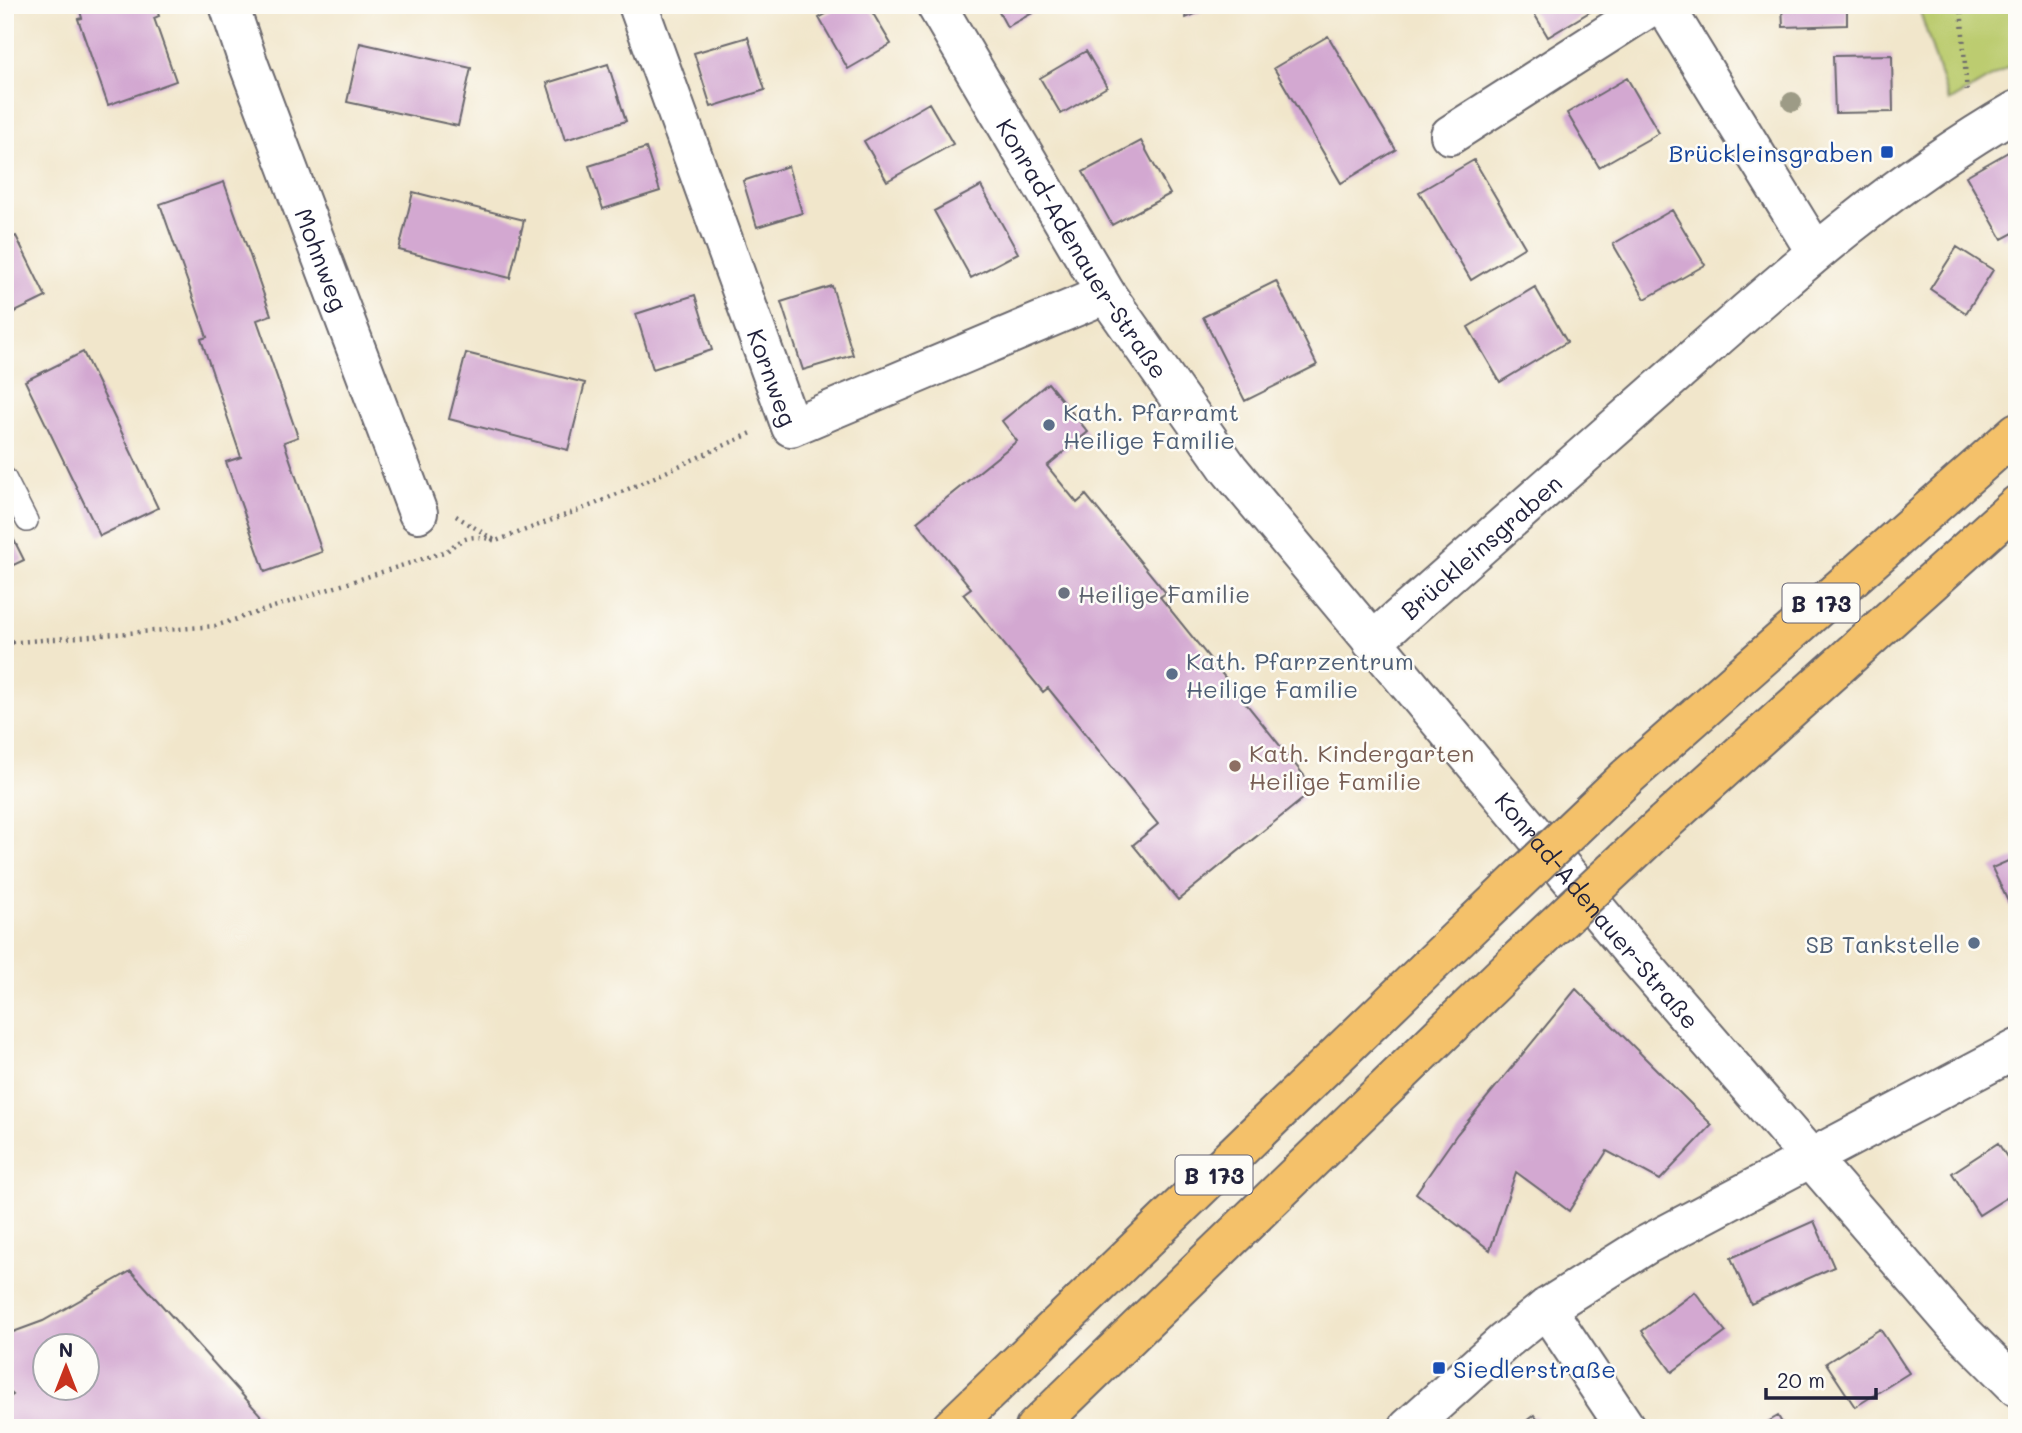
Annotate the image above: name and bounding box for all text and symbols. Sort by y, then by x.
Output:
street label: Konrad-Adenauer-Straße [990,112,1176,384]
place label: Brückleinsgraben [1669,137,1873,168]
marker: Brückleinsgraben [1879,144,1895,160]
street label: Mohnweg [289,204,356,315]
street label: Kornweg [741,324,805,430]
place label: Kath. Pfarramt Heilige Familie [1063,396,1239,455]
marker: Kath. Pfarramt Heilige Familie [1041,417,1057,433]
street label: Brückleinsgraben [1394,467,1568,625]
place label: Heilige Familie [1078,578,1250,609]
road number: B 173 [1783,583,1860,622]
marker: Heilige Familie [1056,585,1072,601]
place label: Kath. Pfarrzentrum Heilige Familie [1186,645,1414,704]
marker: Kath. Pfarrzentrum Heilige Familie [1164,666,1180,682]
place label: Kath. Kindergarten Heilige Familie [1249,737,1474,796]
marker: Kath. Kindergarten Heilige Familie [1227,758,1243,774]
street label: Konrad-Adenauer-Straße [1489,785,1707,1035]
place label: SB Tankstelle [1806,928,1960,959]
marker: SB Tankstelle [1966,935,1982,951]
road number: B 173 [1176,1156,1252,1194]
north arrow [32,1332,102,1402]
text: N [59,1337,73,1362]
place label: Siedlerstraße [1453,1353,1616,1384]
scale bar [1766,1356,1877,1400]
marker: Siedlerstraße [1431,1360,1447,1376]
text: 20 m [1777,1366,1825,1393]

